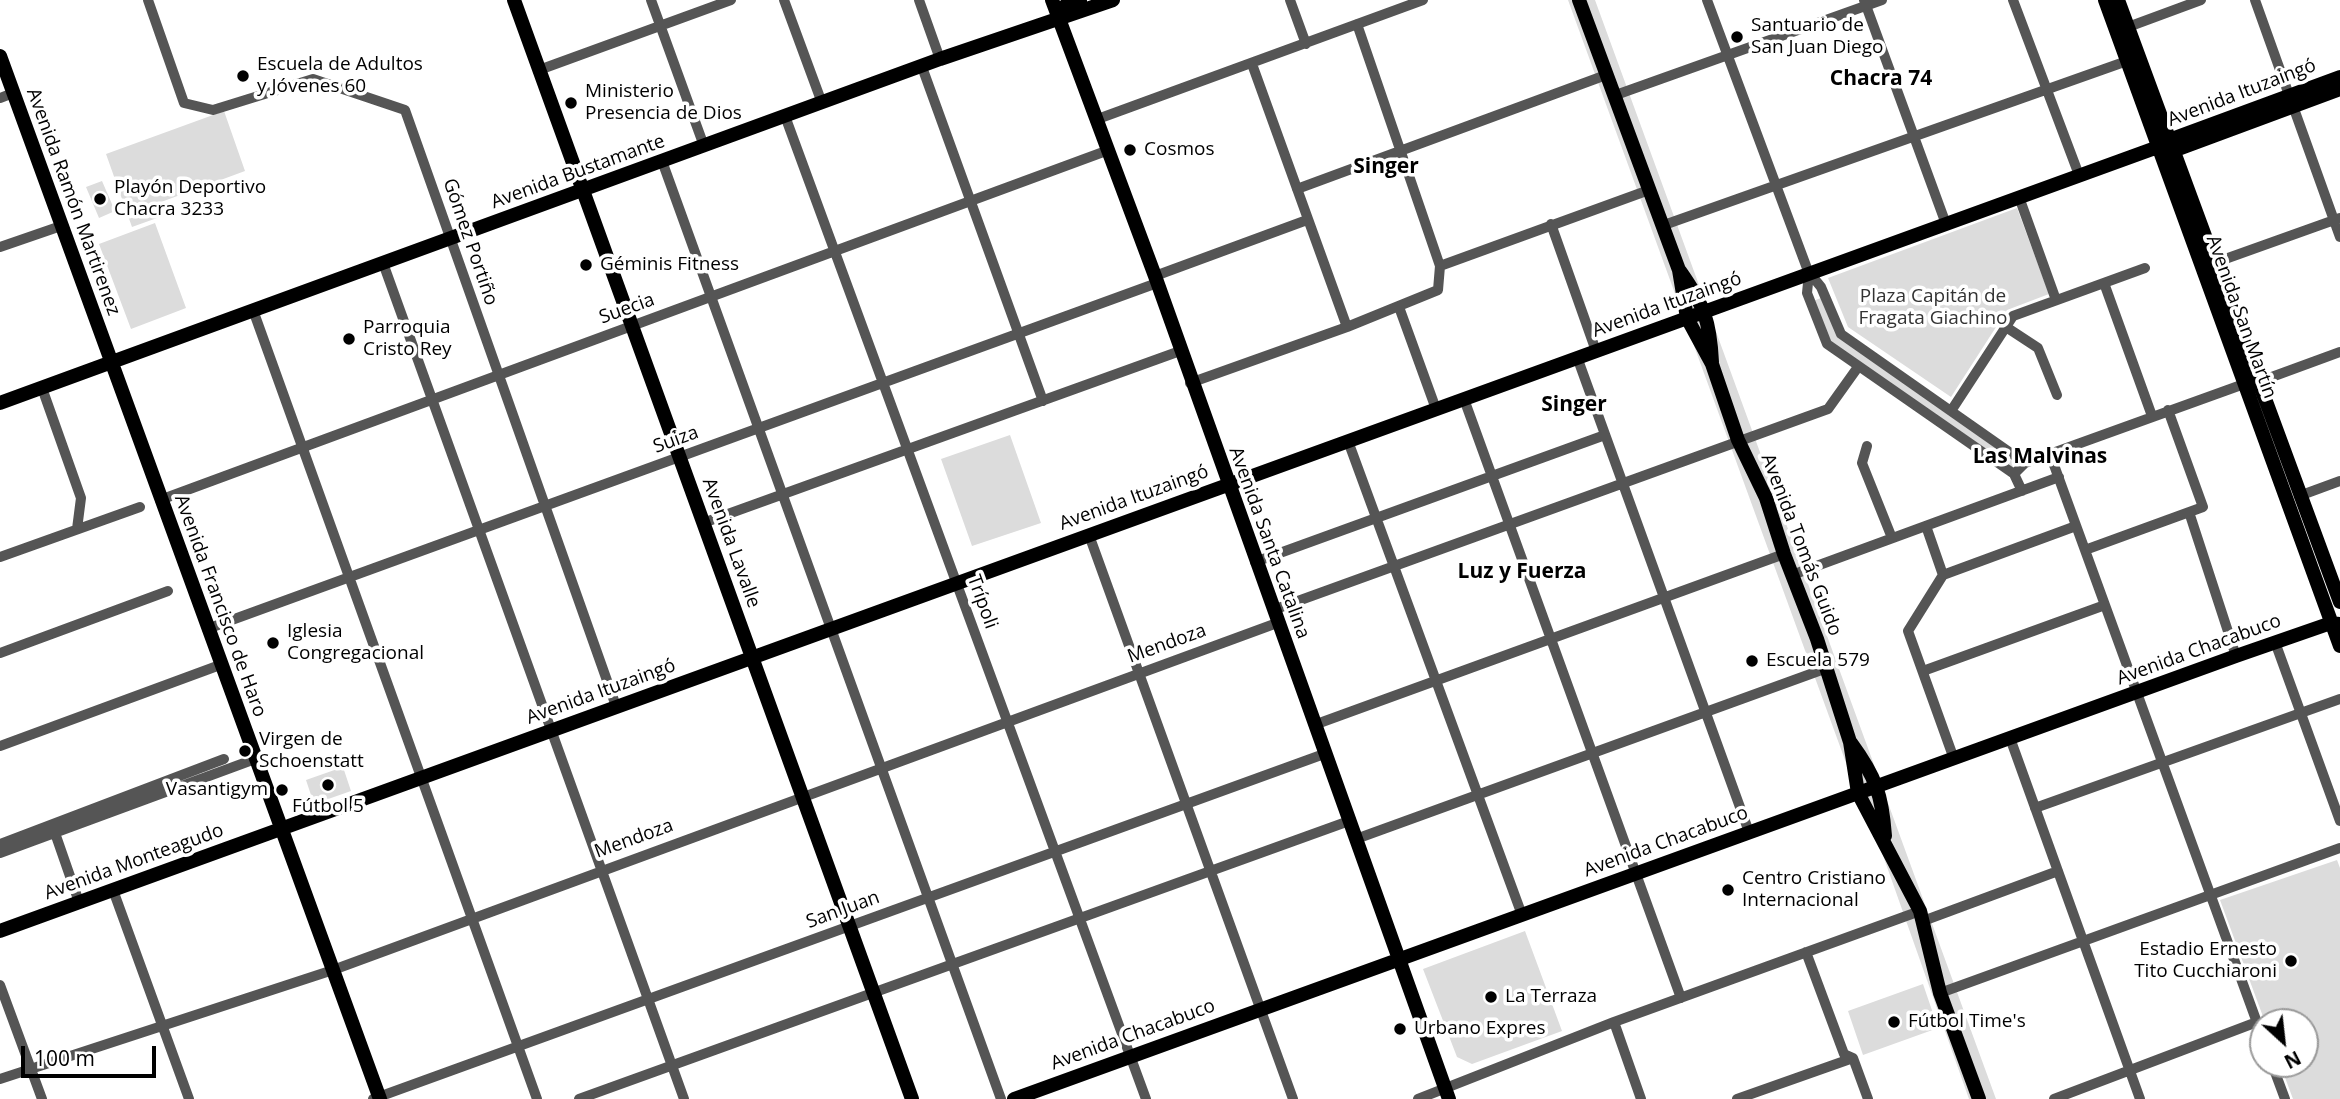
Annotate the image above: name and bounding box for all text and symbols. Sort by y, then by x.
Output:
place label: Santuario de San Juan Diego [1751,15,1883,59]
marker: Santuario de San Juan Diego [1729,29,1745,45]
place label: Escuela de Adultos y Jóvenes 60 [257,54,423,98]
street label: Avenida Ituzaingó [2165,54,2319,132]
district label: Chacra 74 [1830,66,1932,92]
marker: Escuela de Adultos y Jóvenes 60 [235,68,251,84]
place label: Ministerio Presencia de Dios [585,81,742,125]
street label: Avenida Ramón Martirenez [21,85,125,319]
marker: Ministerio Presencia de Dios [563,95,579,111]
street label: Avenida Bustamante [488,130,668,214]
place label: Cosmos [1144,139,1215,161]
marker: Cosmos [1122,142,1138,158]
district label: Singer [1353,154,1419,180]
street label: Gómez Portiño [438,176,502,308]
place label: Playón Deportivo Chacra 3233 [114,177,266,221]
marker: Playón Deportivo Chacra 3233 [92,191,108,207]
street label: Avenida San Martín [2201,232,2281,402]
place label: Géminis Fitness [600,254,739,276]
marker: Géminis Fitness [578,257,594,273]
street label: Avenida Ituzaingó [1589,267,1745,343]
park label: Plaza Capitán de Fragata Giachino [1858,286,2008,330]
street label: Suecia [596,289,658,329]
place label: Parroquia Cristo Rey [363,317,452,361]
marker: Parroquia Cristo Rey [341,331,357,347]
district label: Singer [1541,392,1607,418]
street label: Suiza [650,421,702,459]
street label: Avenida Santa Catalina [1224,444,1314,642]
district label: Las Malvinas [1973,444,2107,470]
street label: Avenida Tomás Guido [1756,451,1846,639]
street label: Avenida Ituzaingó [1056,460,1212,536]
street label: Avenida Lavalle [697,475,765,611]
street label: Avenida Francisco de Haro [169,492,271,720]
district label: Luz y Fuerza [1458,559,1586,585]
street label: Trípoli [962,572,1002,632]
street label: Avenida Chacabuco [2114,610,2284,690]
street label: Mendoza [1125,619,1209,669]
place label: Iglesia Congregacional [287,621,424,665]
marker: Iglesia Congregacional [265,635,281,651]
place label: Escuela 579 [1766,650,1870,672]
marker: Escuela 579 [1744,653,1760,669]
street label: Avenida Ituzaingó [523,654,679,730]
place label: Virgen de Schoenstatt [259,729,364,773]
marker: Virgen de Schoenstatt [237,743,253,759]
marker: Fútbol 5 [320,777,336,793]
place label: Vasantigym [166,779,268,801]
marker: Vasantigym [274,782,290,798]
place label: Fútbol 5 [292,796,364,818]
street label: Avenida Chacabuco [1581,802,1751,882]
street label: Mendoza [592,814,676,864]
street label: Avenida Monteagudo [41,819,227,905]
place label: Centro Cristiano Internacional [1742,868,1886,912]
marker: Centro Cristiano Internacional [1720,882,1736,898]
street label: San Juan [803,886,883,934]
place label: Estadio Ernesto Tito Cucchiaroni [2134,939,2277,983]
marker: Estadio Ernesto Tito Cucchiaroni [2283,953,2299,969]
place label: La Terraza [1505,986,1597,1008]
marker: La Terraza [1483,989,1499,1005]
street label: Avenida Chacabuco [1048,995,1218,1075]
north arrow [2249,1008,2319,1078]
place label: Fútbol Time's [1908,1011,2026,1033]
marker: Fútbol Time's [1886,1014,1902,1030]
place label: Urbano Expres [1414,1018,1545,1040]
marker: Urbano Expres [1392,1021,1408,1037]
scale bar [24,1032,159,1076]
text: 100 m [34,1044,95,1072]
text: N [2280,1045,2305,1075]

